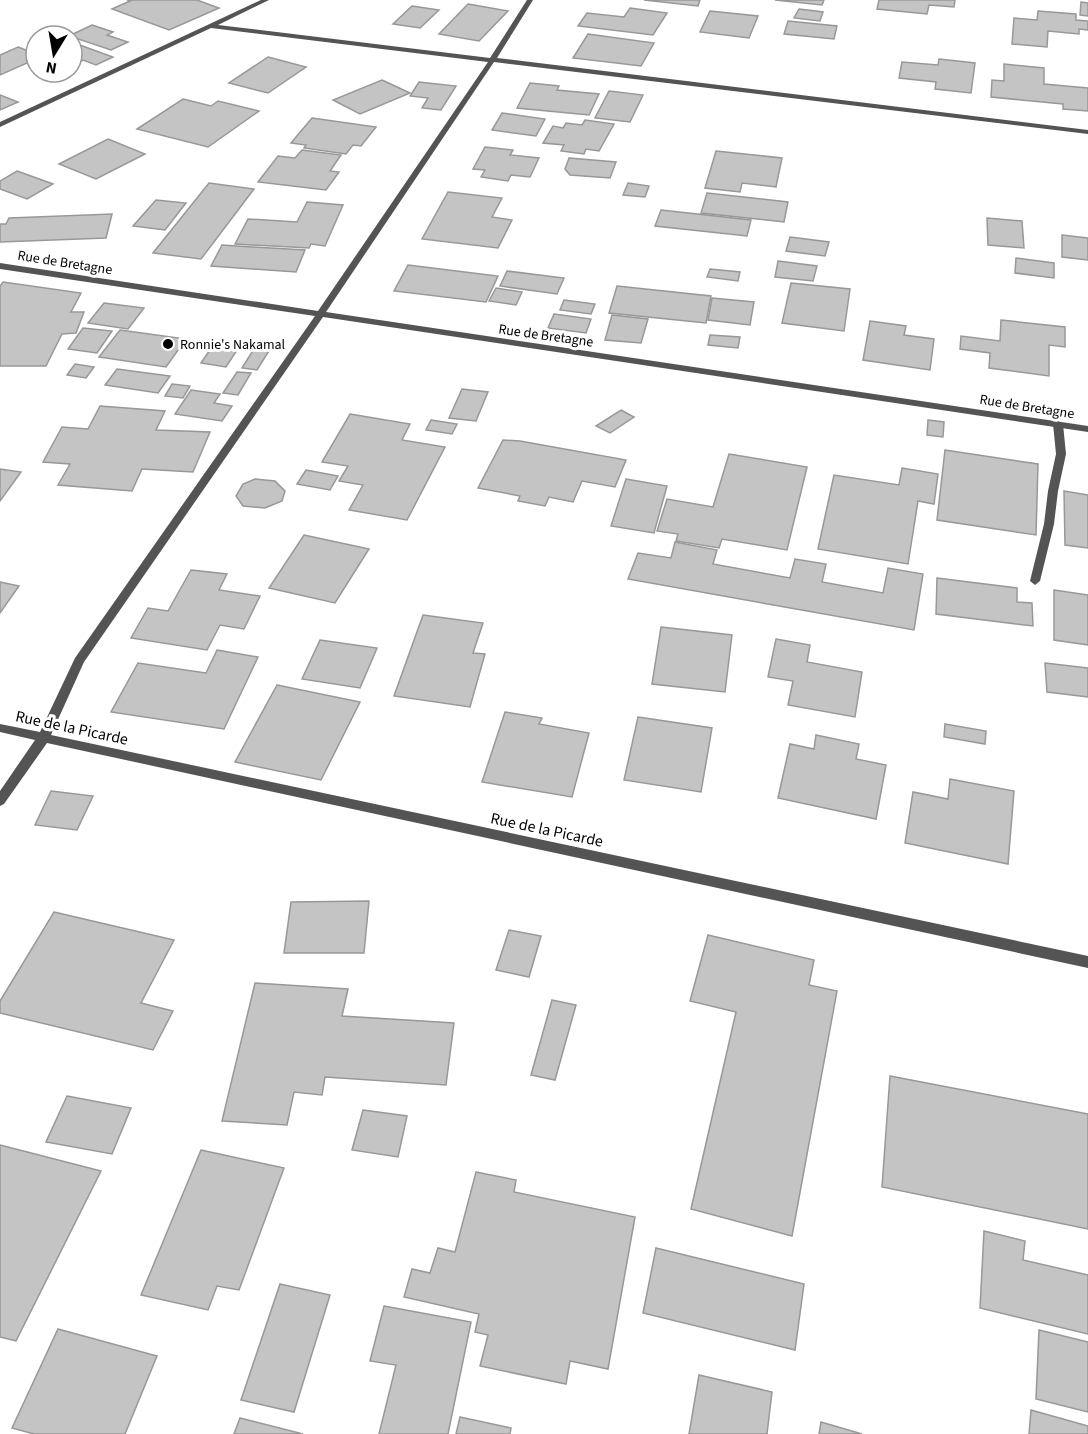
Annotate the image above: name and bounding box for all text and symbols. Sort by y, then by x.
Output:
north arrow [24,24,84,84]
text: N [44,56,59,80]
street label: Rue de Bretagne [16,246,114,280]
street label: Rue de Bretagne [497,319,595,353]
place label: Ronnie's Nakamal [180,335,286,355]
marker: Ronnie's Nakamal [161,337,175,351]
street label: Rue de Bretagne [978,390,1076,424]
street label: Rue de la Picarde [13,705,130,751]
street label: Rue de la Picarde [488,807,605,853]

